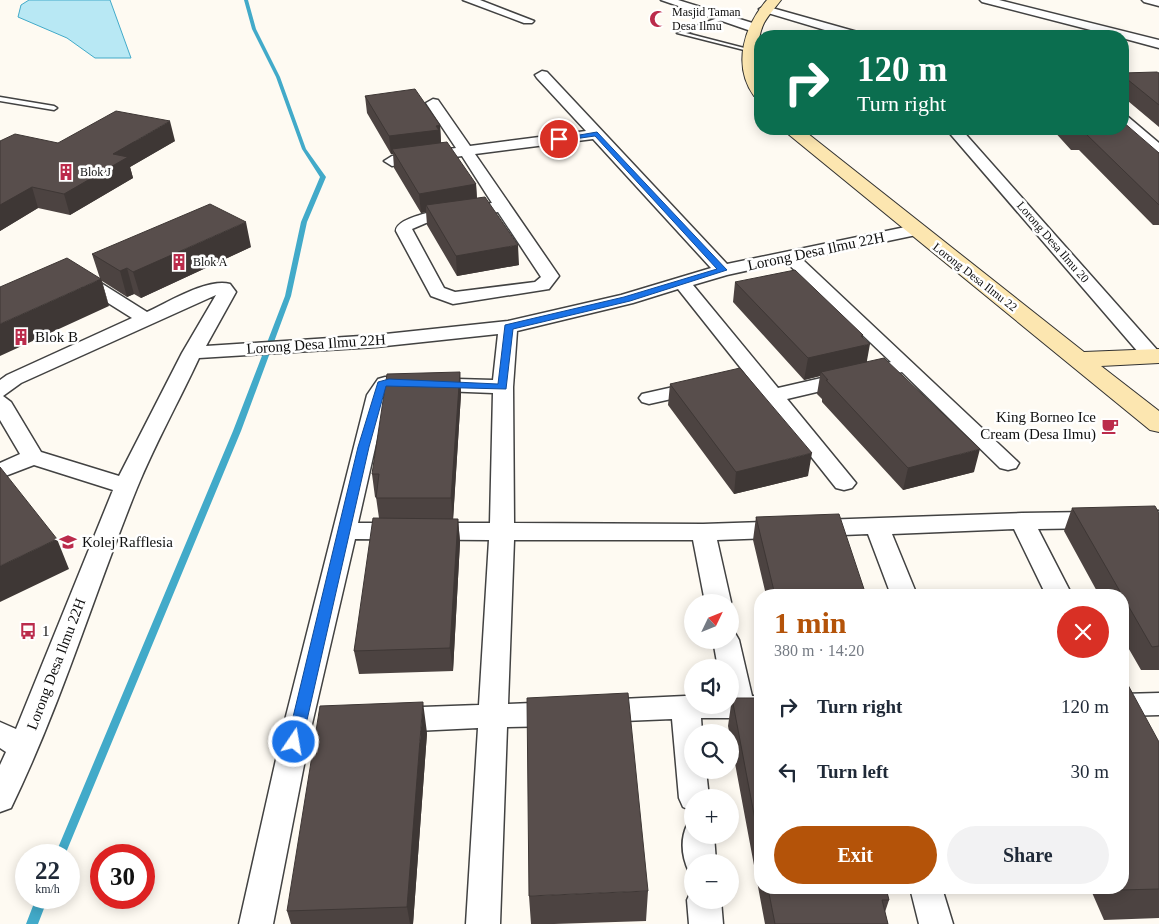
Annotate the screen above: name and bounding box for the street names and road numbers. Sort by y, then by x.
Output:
street label: Lorong Desa Ilmu 20 [1014,199,1092,285]
street label: Lorong Desa Ilmu 22H [746,229,886,273]
street label: Lorong Desa Ilmu 22 [930,240,1020,314]
street label: Lorong Desa Ilmu 22H [246,331,386,357]
street label: Lorong Desa Ilmu 22H [24,596,89,732]

